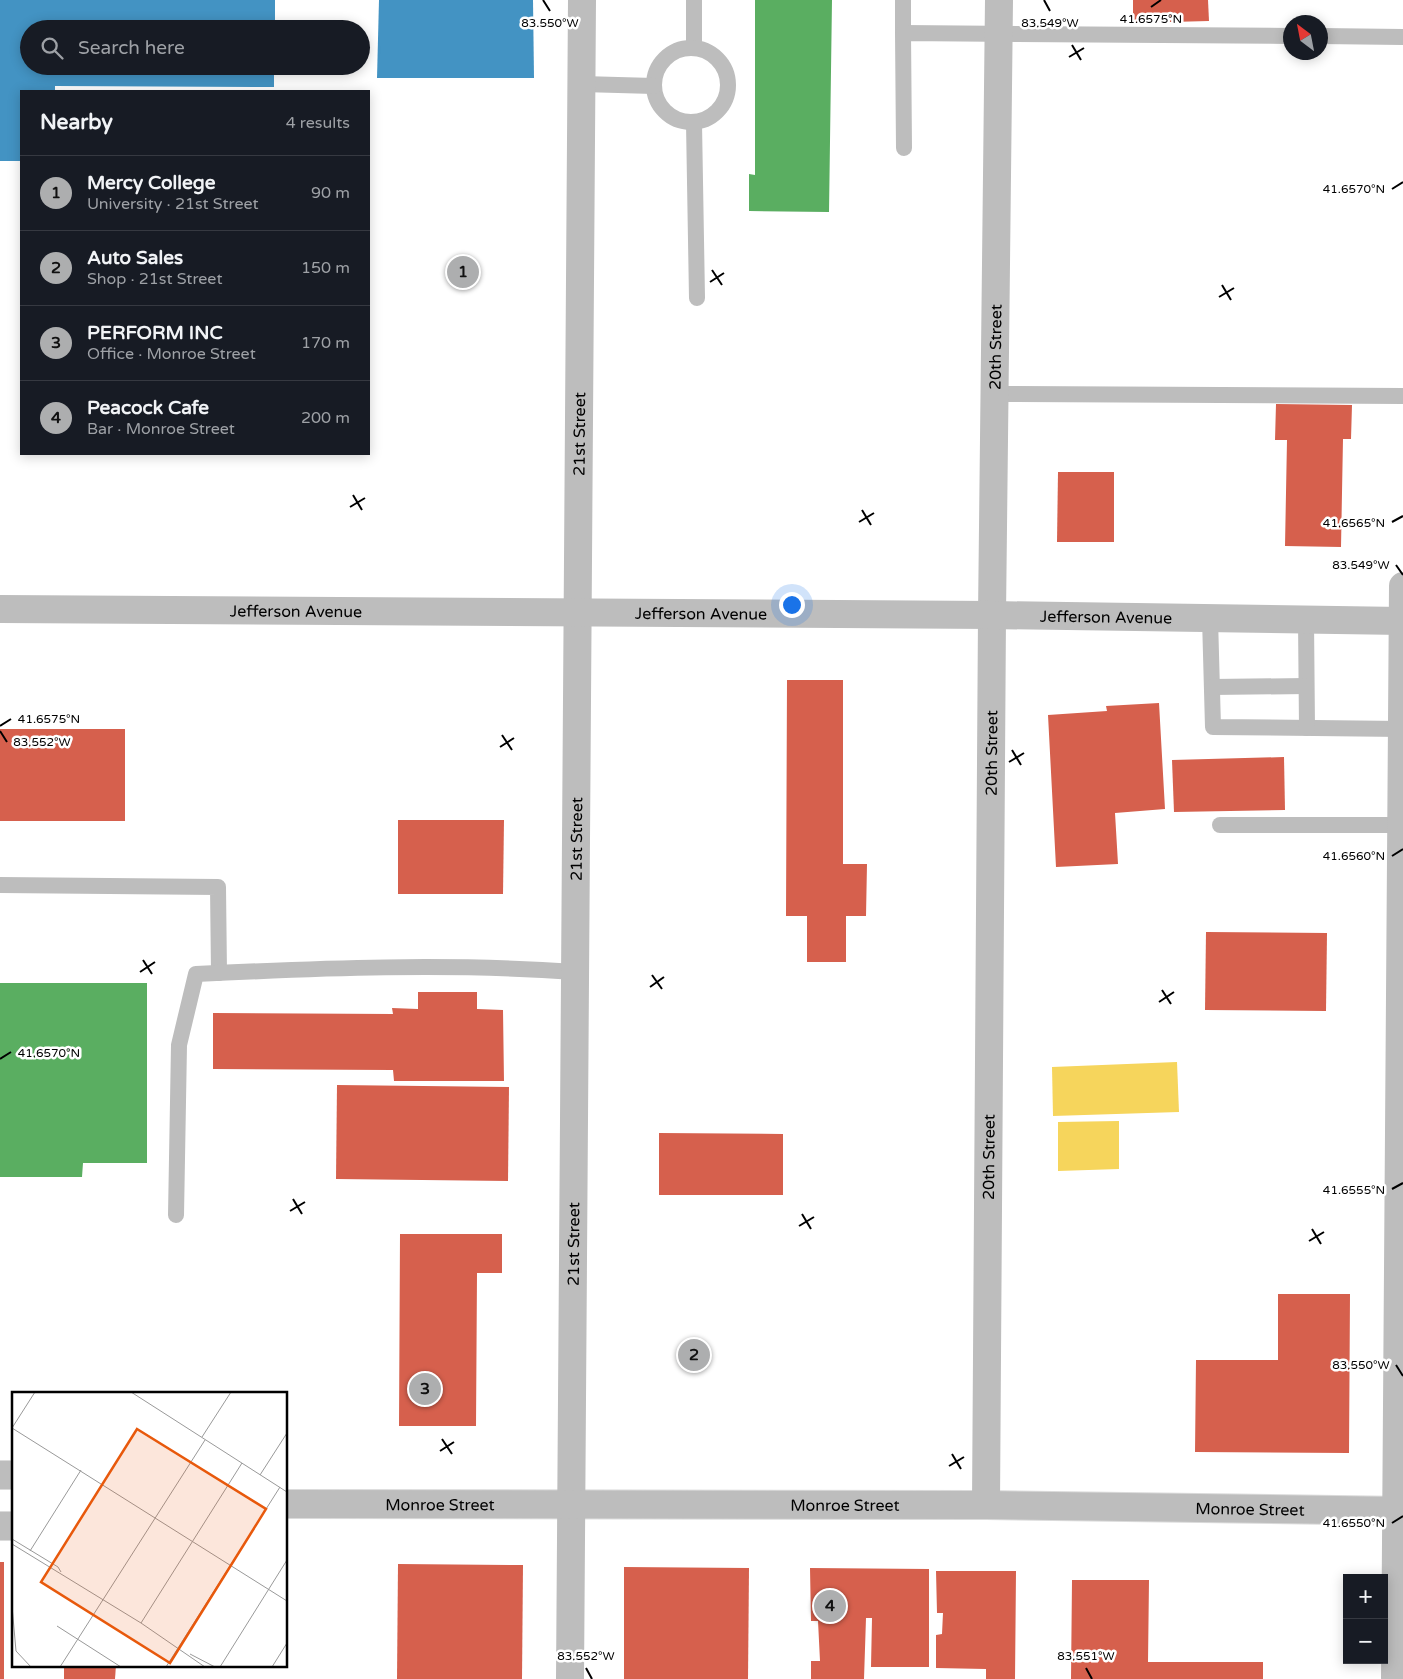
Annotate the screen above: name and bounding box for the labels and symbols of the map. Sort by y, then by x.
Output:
text: 41.6575°N [1120,12,1182,26]
north arrow [1283,15,1328,60]
text: 83.550°W [521,16,579,30]
text: 83.549°W [1021,16,1079,30]
text: 41.6570°N [1323,182,1385,196]
pin: 1 [447,253,479,291]
street label: 20th Street [986,304,1007,390]
street label: 21st Street [570,392,590,476]
text: 41.6565°N [1323,516,1385,530]
text: 83.549°W [1332,558,1390,572]
your location [779,592,805,618]
street label: Jefferson Avenue [230,601,362,622]
street label: Jefferson Avenue [635,604,767,625]
street label: Jefferson Avenue [1040,607,1172,629]
street label: 20th Street [982,710,1002,796]
text: 41.6575°N [18,712,80,726]
text: 83.552°W [13,735,71,749]
street label: 21st Street [567,797,587,881]
text: 41.6560°N [1323,849,1385,863]
text: 41.6570°N [18,1046,80,1060]
street label: 20th Street [979,1114,1000,1200]
text: 41.6555°N [1323,1183,1385,1197]
street label: 21st Street [564,1202,584,1286]
pin: 2 [678,1336,710,1374]
text: 83.550°W [1332,1358,1390,1372]
pin: 3 [409,1370,441,1408]
inset map [12,1392,288,1666]
street label: Monroe Street [385,1495,495,1515]
street label: Monroe Street [790,1496,900,1516]
street label: Monroe Street [1195,1499,1305,1521]
text: 41.6550°N [1323,1516,1385,1530]
pin: 4 [814,1587,846,1625]
text: 83.552°W [557,1649,615,1663]
text: 83.551°W [1057,1649,1115,1663]

